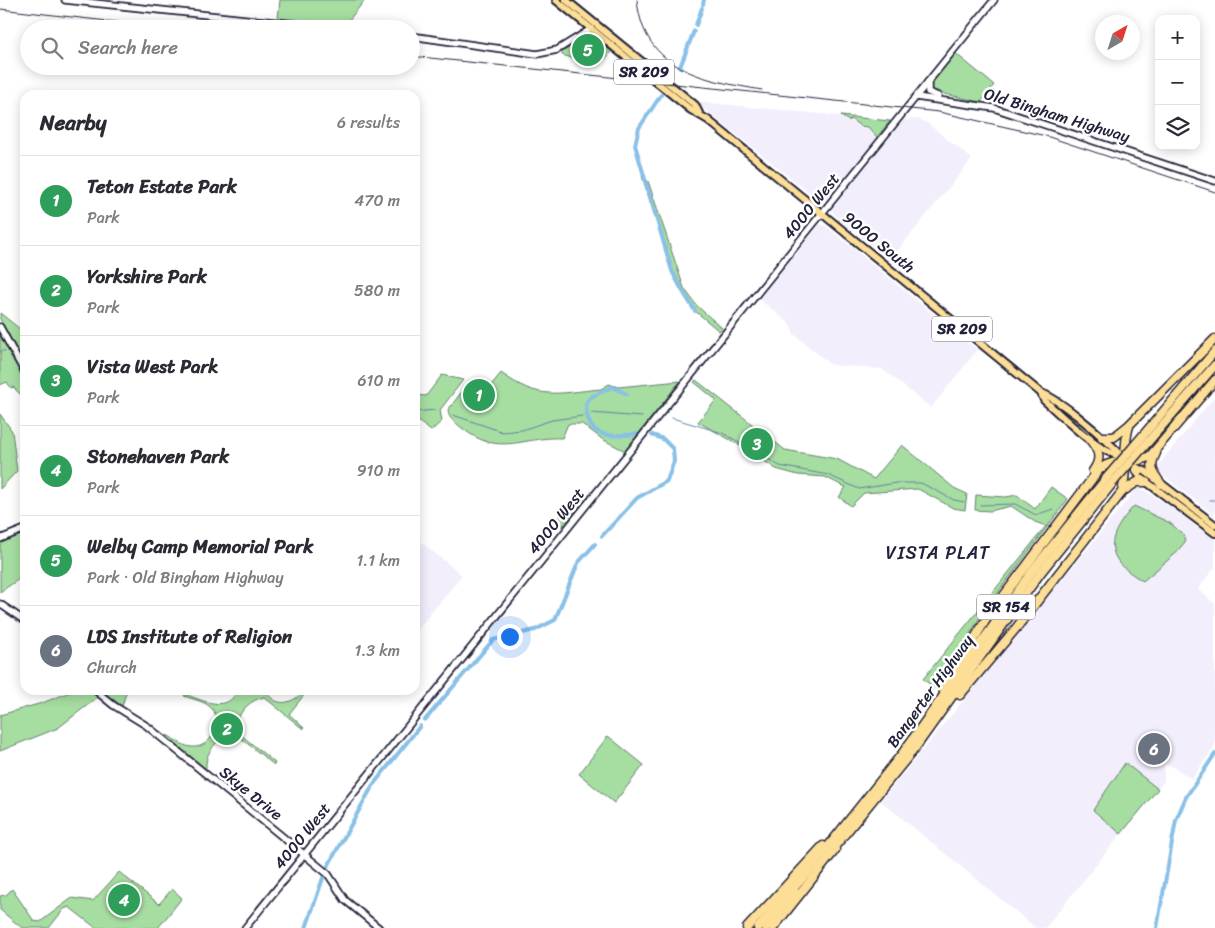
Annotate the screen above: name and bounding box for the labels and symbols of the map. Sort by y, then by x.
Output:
north arrow [1095,15,1140,60]
pin: 5 [572,31,604,69]
road number: SR 209 [614,60,674,84]
street label: Old Bingham Highway [980,79,1134,151]
street label: 4000 West [775,166,847,246]
street label: 9000 South [836,204,922,280]
road number: SR 209 [932,316,992,342]
pin: 1 [463,376,495,414]
pin: 3 [741,425,773,463]
street label: 4000 West [520,481,592,561]
district label: VISTA PLAT [886,537,990,569]
road number: SR 154 [977,594,1035,620]
your location [497,624,523,650]
street label: Bangerter Highway [879,627,982,754]
pin: 2 [211,710,243,748]
pin: 6 [1138,730,1170,768]
street label: Skye Drive [213,758,289,828]
street label: 4000 West [266,796,338,876]
pin: 4 [108,881,140,919]

